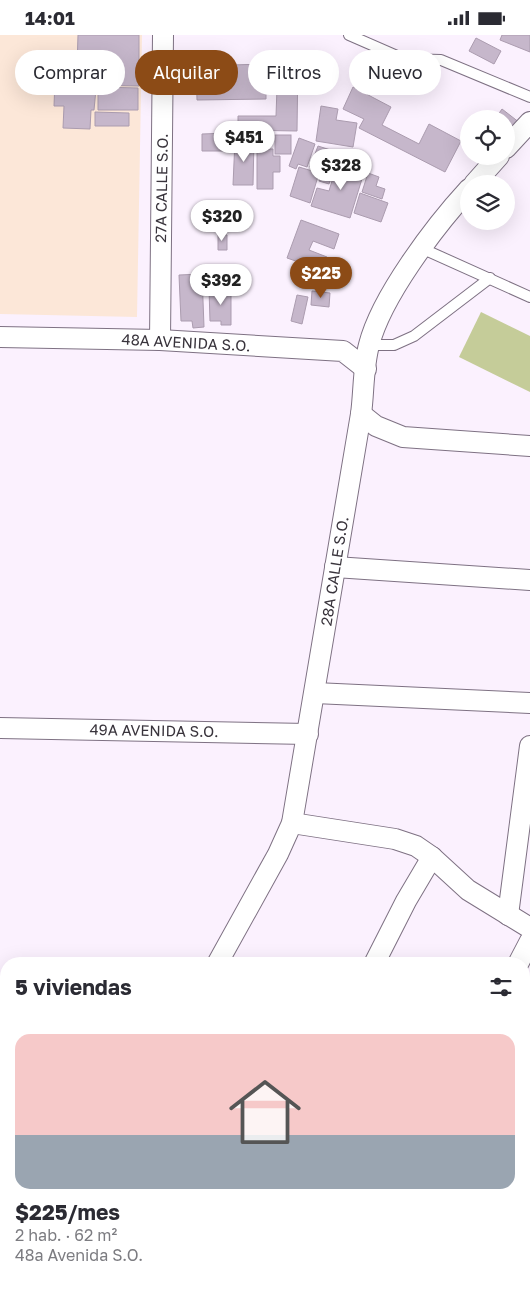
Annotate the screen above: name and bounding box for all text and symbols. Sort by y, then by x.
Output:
text: 14:01 [25,6,75,29]
chip: Comprar [15,50,125,95]
chip: Alquilar [135,50,238,95]
chip: Filtros [248,50,339,95]
chip: Nuevo [349,50,441,95]
map controls [460,110,515,230]
button: locate [460,110,515,165]
pin: $451 [214,121,274,163]
text: $451 [225,127,263,147]
street label: 27A CALLE S.O. [151,133,171,243]
pin: $328 [311,149,371,191]
text: $328 [321,155,361,175]
button: layers [460,175,515,230]
pin: $320 [192,199,252,242]
text: $320 [202,206,242,226]
pin: $225 [291,257,351,299]
pin: $392 [191,263,251,306]
text: $225 [301,263,341,283]
text: $392 [201,270,241,290]
street label: 48A AVENIDA S.O. [121,330,251,354]
street label: 28A CALLE S.O. [316,515,352,627]
street label: 49A AVENIDA S.O. [89,720,219,740]
icon: filters [487,973,515,1001]
text: 5 viviendas [15,974,132,1000]
icon: home [220,1067,310,1157]
text: $225/mes [15,1199,120,1225]
text: 2 hab. · 62 m² [15,1225,117,1245]
text: 48a Avenida S.O. [15,1245,143,1265]

